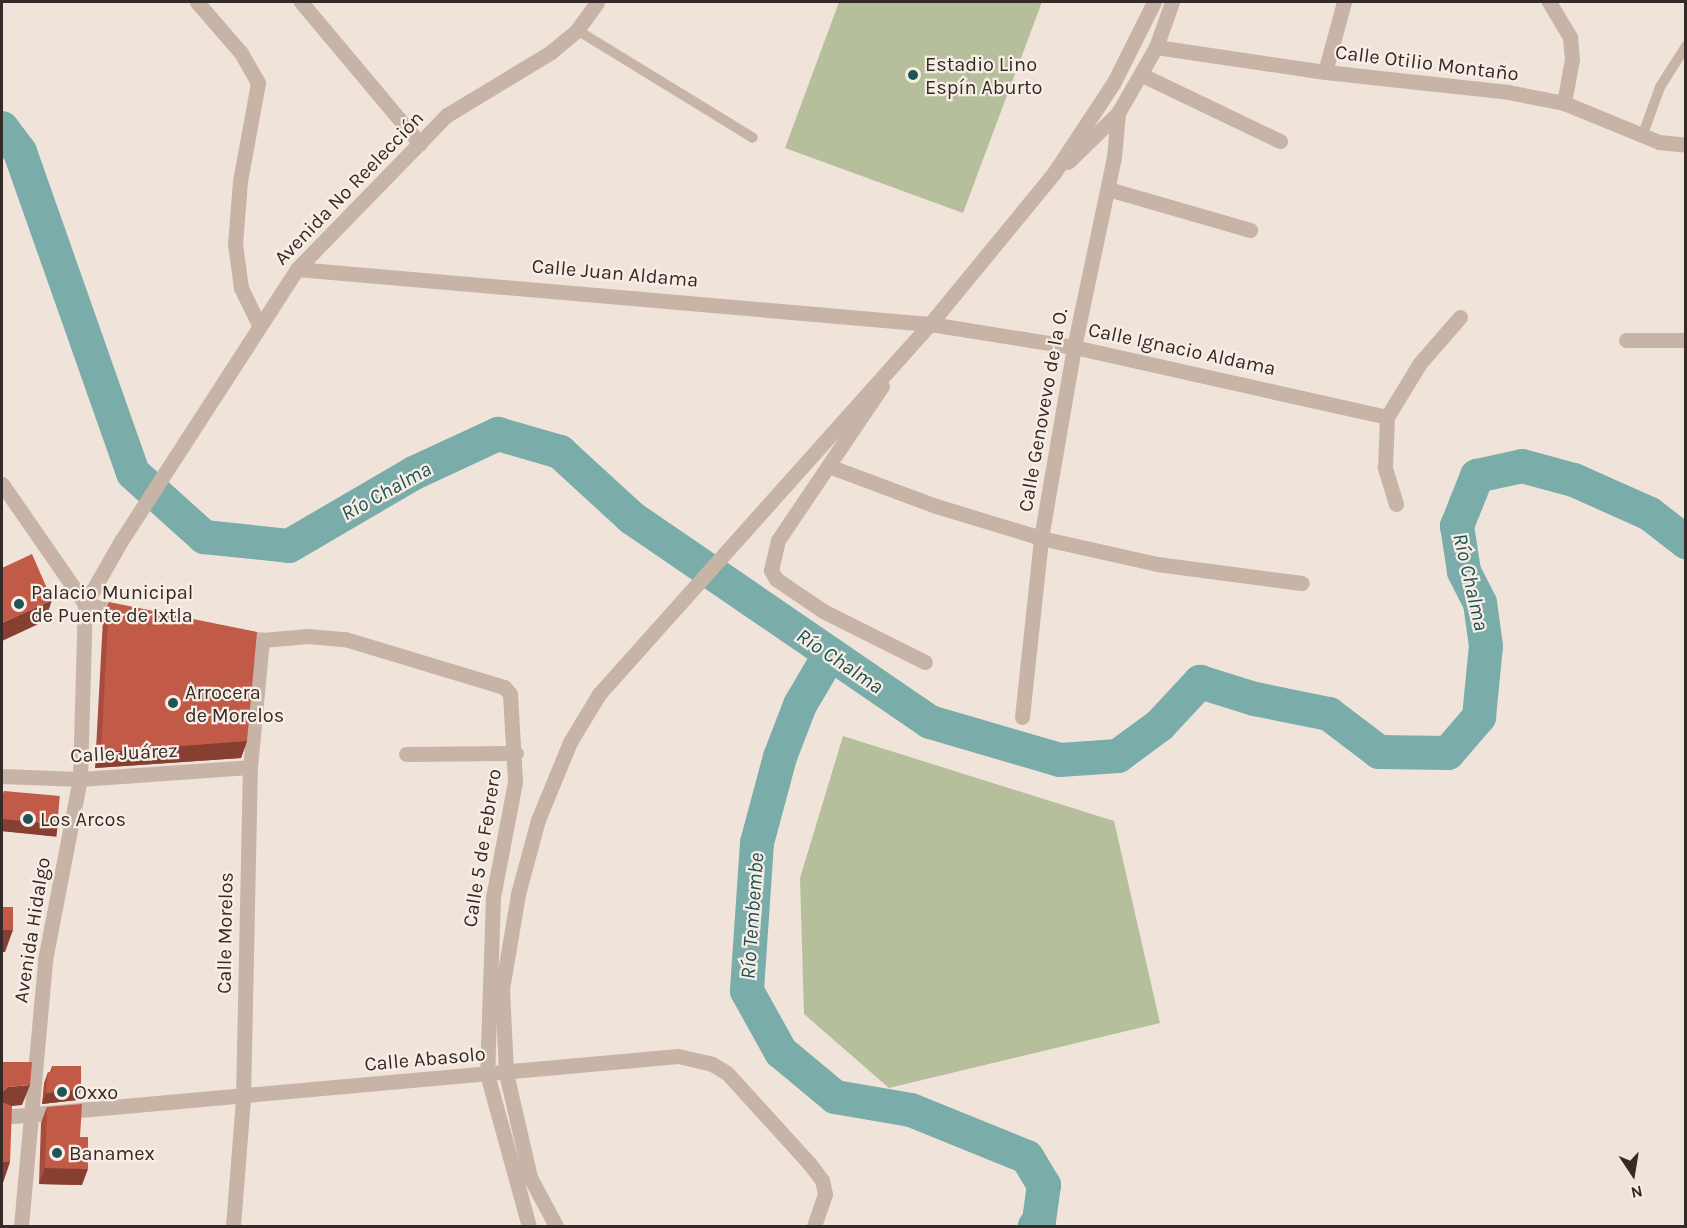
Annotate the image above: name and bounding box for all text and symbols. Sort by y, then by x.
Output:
street label: Calle Otilio Montaño [1334,40,1520,86]
place label: Estadio Lino Espín Aburto [925,52,1042,99]
marker: Estadio Lino Espín Aburto [906,68,920,82]
street label: Avenida No Reelección [269,106,429,270]
street label: Calle Juan Aldama [531,254,699,292]
street label: Calle Genovevo de la O. [1013,306,1073,514]
street label: Calle Ignacio Aldama [1086,317,1278,381]
water label: Río Chalma [337,456,435,526]
water label: Río Chalma [1448,531,1494,633]
place label: Palacio Municipal de Puente de Ixtla [31,580,193,627]
marker: Palacio Municipal de Puente de Ixtla [12,597,26,611]
water label: Río Chalma [792,623,888,699]
place label: Arrocera de Morelos [185,680,284,727]
marker: Arrocera de Morelos [166,696,180,710]
street label: Calle Juárez [70,738,178,768]
street label: Calle 5 de Febrero [458,767,506,929]
place label: Los Arcos [40,807,126,831]
marker: Los Arcos [21,812,35,826]
water label: Río Tembembe [735,852,769,980]
street label: Avenida Hidalgo [9,856,55,1004]
street label: Calle Morelos [212,872,238,994]
street label: Calle Abasolo [363,1042,487,1076]
place label: Oxxo [74,1080,118,1104]
marker: Oxxo [55,1085,69,1099]
place label: Banamex [69,1141,155,1165]
north arrow [1603,1144,1663,1204]
marker: Banamex [50,1146,64,1160]
text: N [1629,1182,1644,1203]

